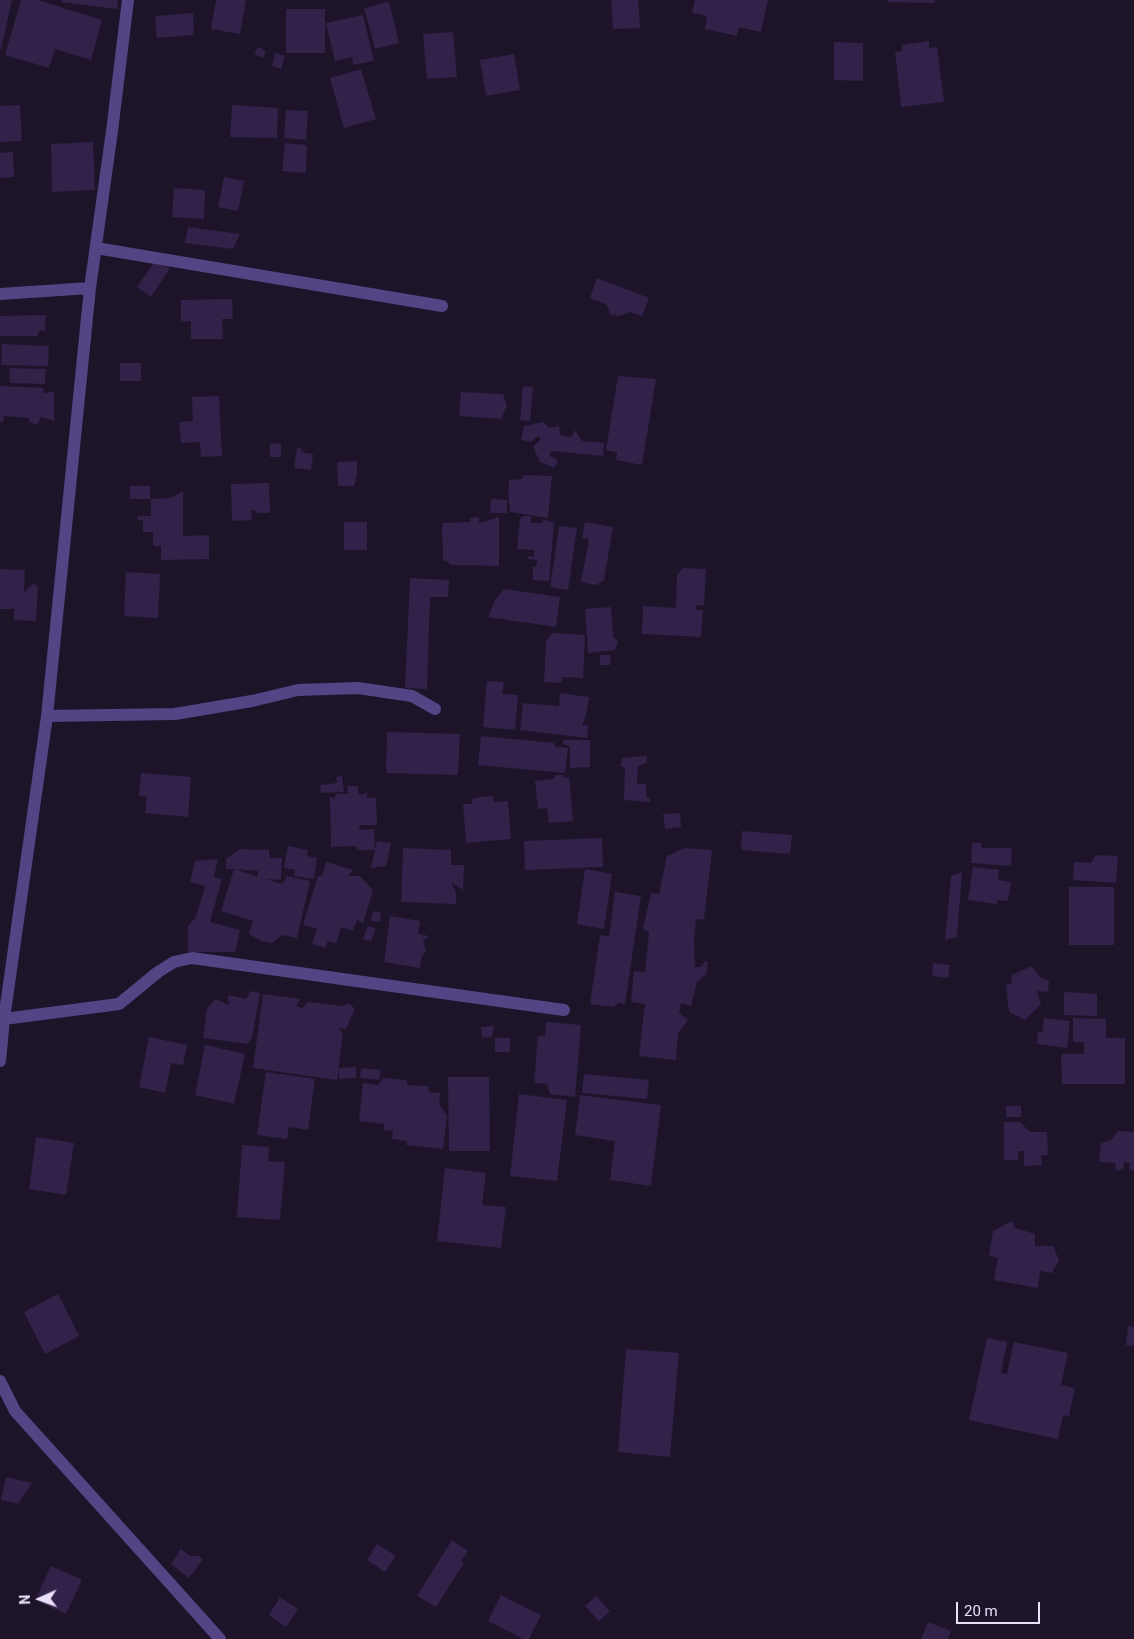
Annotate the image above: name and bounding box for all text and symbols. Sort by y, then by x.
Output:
north arrow [15,1574,65,1624]
scale bar [959,1592,1043,1624]
text: N [17,1594,33,1605]
text: 20 m [964,1602,998,1620]

